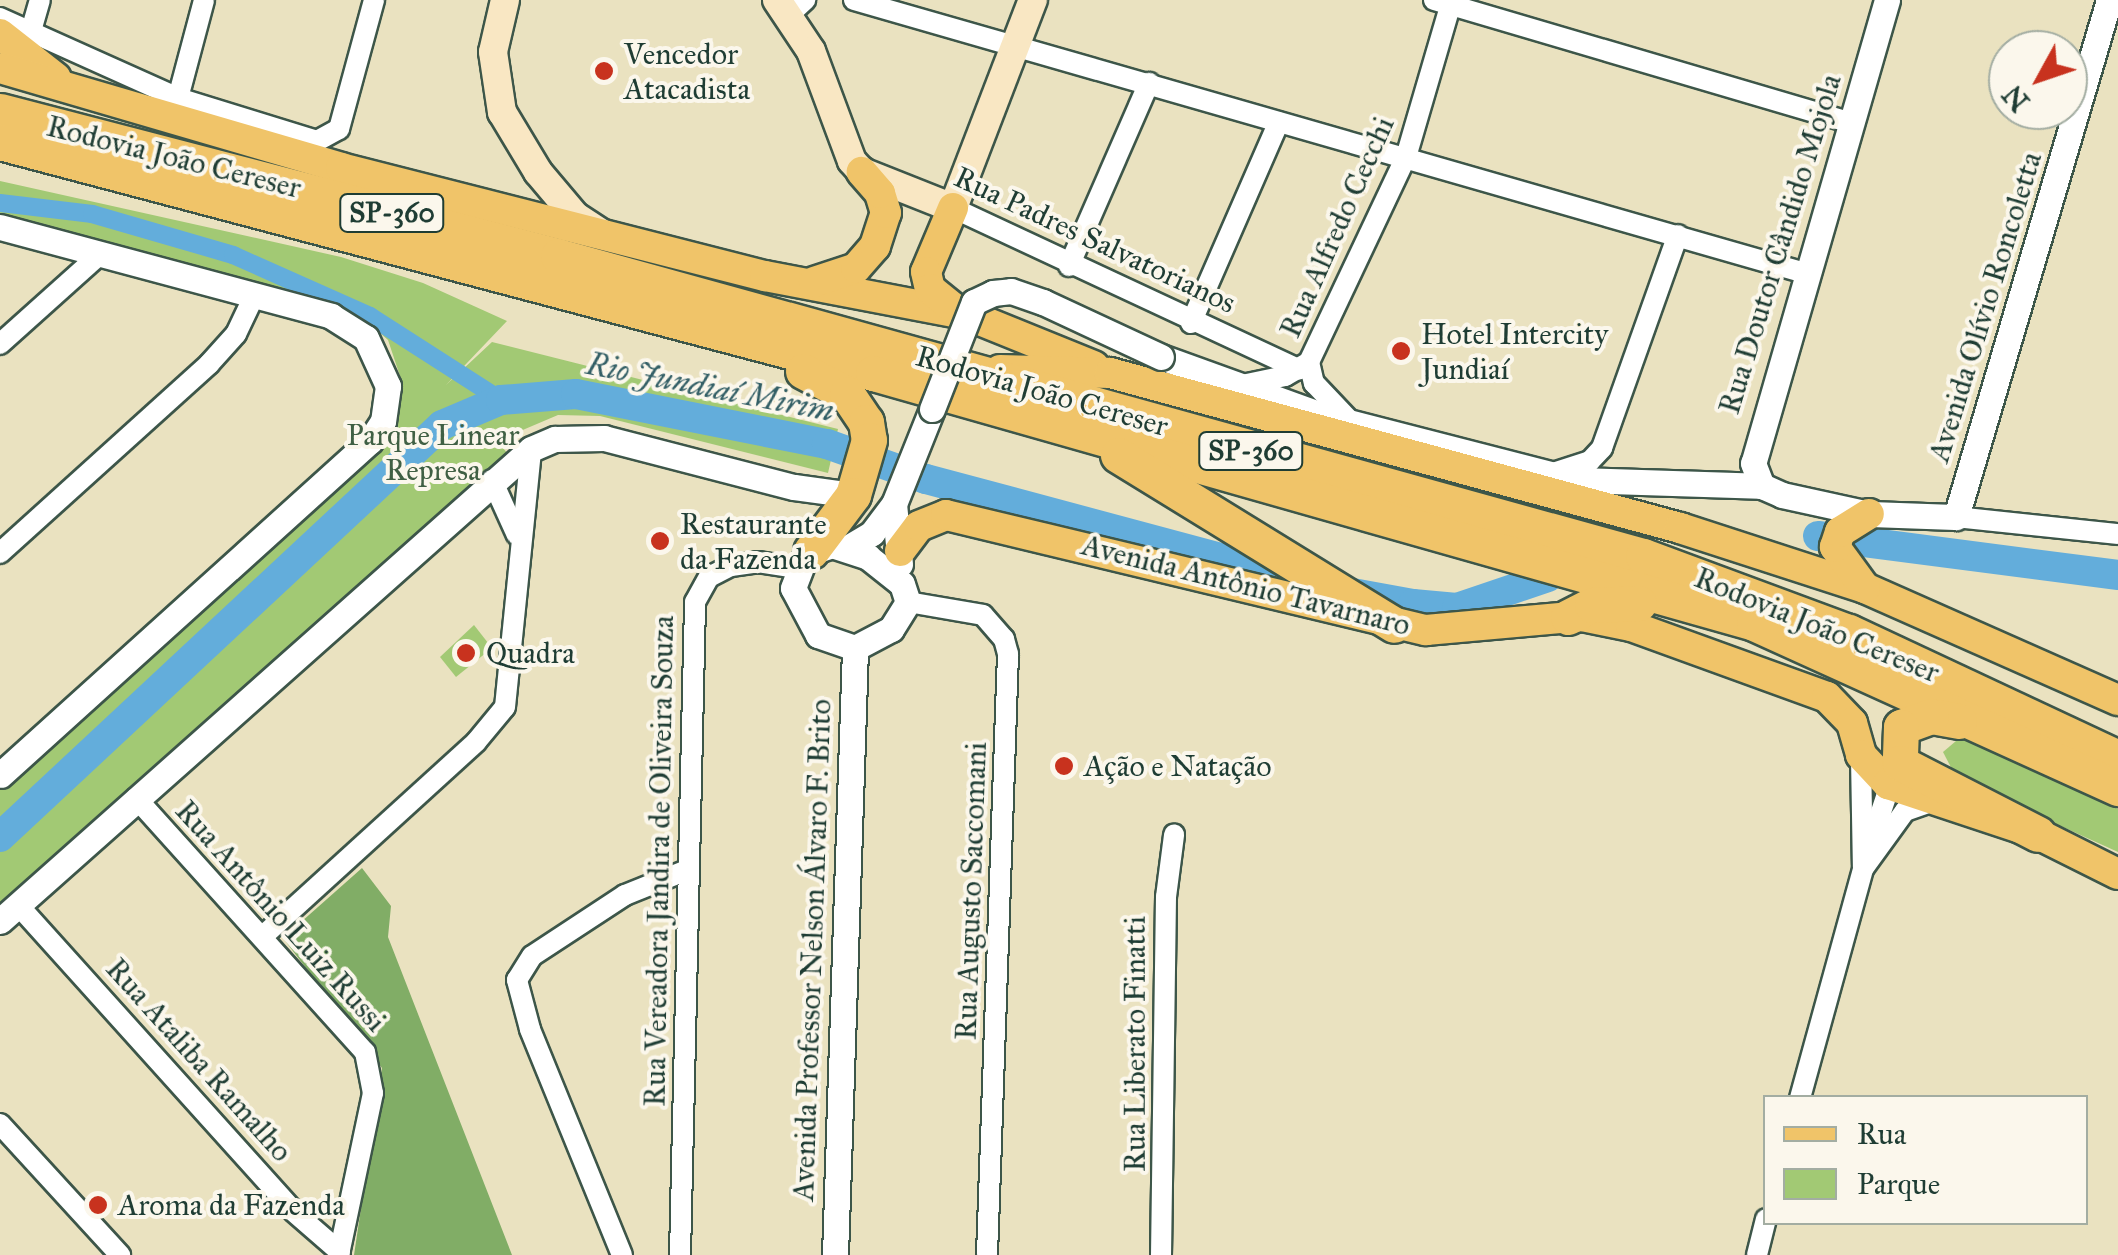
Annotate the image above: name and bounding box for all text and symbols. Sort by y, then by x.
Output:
north arrow [1988,30,2088,130]
place label: Vencedor Atacadista [624,36,750,106]
marker: Vencedor Atacadista [593,60,615,82]
street label: Rua Doutor Cândido Mojola [1711,70,1849,418]
text: N [1995,78,2037,119]
street label: Rodovia João Cereser [43,108,305,206]
street label: Rua Alfredo Cecchi [1272,111,1402,343]
street label: Avenida Olívio Roncoletta [1921,148,2049,466]
street label: Rua Padres Salvatorianos [948,159,1242,321]
road number: SP-360 [337,190,447,236]
place label: Hotel Intercity Jundiaí [1421,316,1608,386]
street label: Rodovia João Cereser [912,338,1172,444]
marker: Hotel Intercity Jundiaí [1390,340,1412,362]
water label: Rio Jundiaí Mirim [583,345,837,431]
park label: Parque Linear Represa [347,417,519,488]
road number: SP-360 [1196,428,1306,474]
place label: Restaurante da Fazenda [680,506,827,576]
street label: Avenida Antônio Tavarnaro [1078,527,1414,643]
marker: Restaurante da Fazenda [649,530,671,552]
street label: Rodovia João Cereser [1689,559,1945,691]
street label: Rua Vereadora Jandira de Oliveira Souza [637,615,681,1107]
place label: Quadra [486,635,575,671]
marker: Quadra [455,642,477,664]
street label: Avenida Professor Nelson Álvaro F. Brito [785,698,839,1202]
street label: Rua Augusto Saccomani [948,741,994,1041]
place label: Ação e Natação [1084,748,1272,784]
marker: Ação e Natação [1053,755,1075,777]
street label: Rua Antônio Luiz Russi [168,793,394,1039]
street label: Rua Liberato Finatti [1117,916,1153,1172]
street label: Rua Ataliba Ramalho [98,951,300,1169]
legend [1763,1095,2088,1225]
text: Rua [1857,1116,1907,1152]
text: Parque [1857,1166,1940,1202]
place label: Aroma da Fazenda [118,1187,345,1223]
marker: Aroma da Fazenda [87,1194,109,1216]

